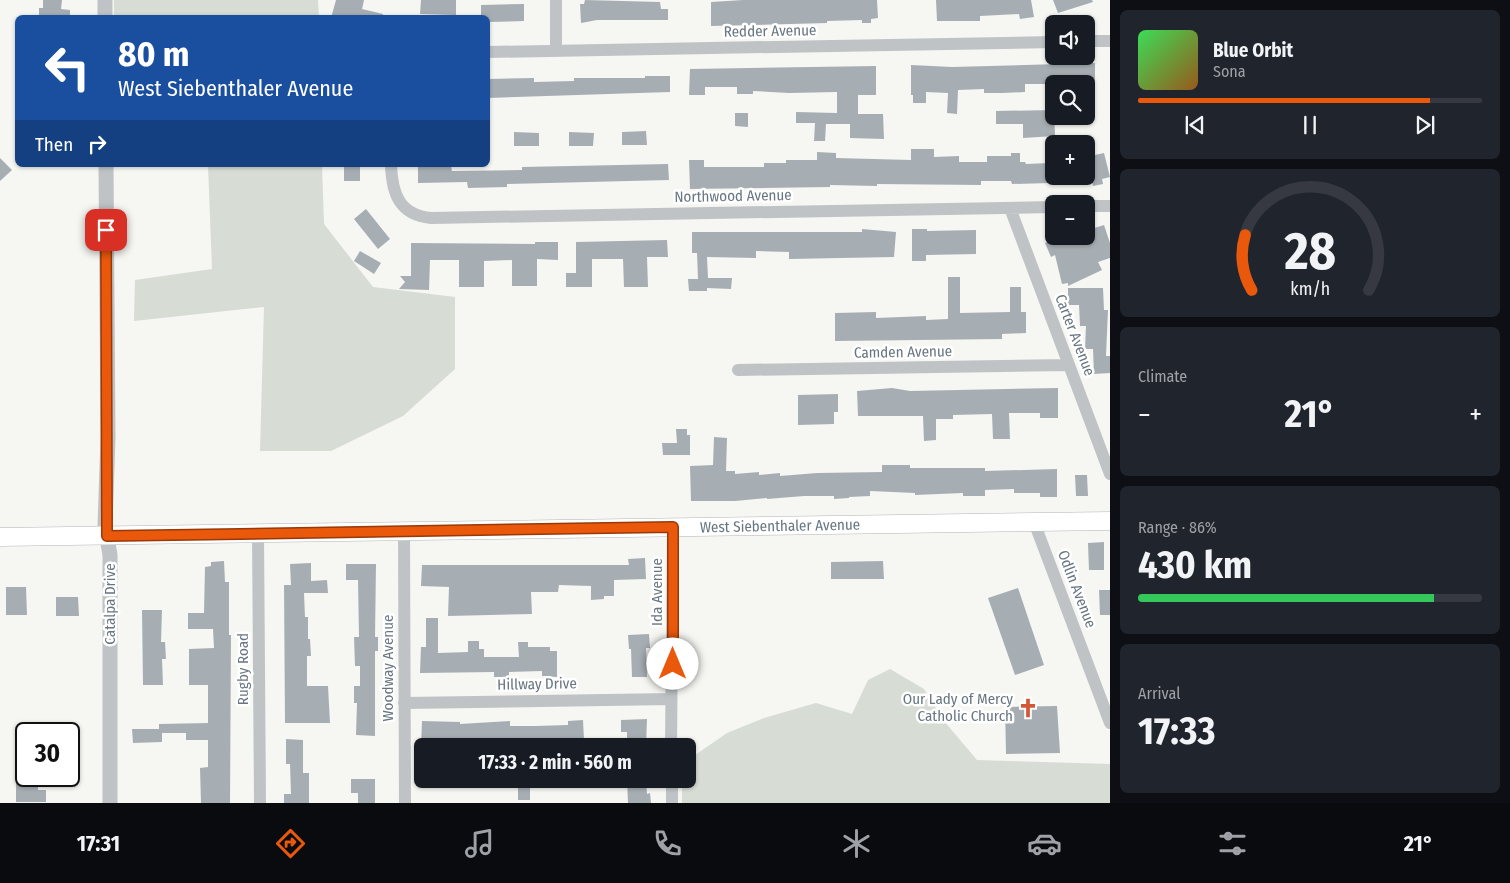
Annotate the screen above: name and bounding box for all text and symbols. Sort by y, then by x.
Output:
map controls [1045,15,1095,245]
button: sound [1045,15,1095,65]
street label: Redder Avenue [724,21,816,41]
text: 80 m [118,33,190,75]
icon: left [35,35,100,100]
text: Blue Orbit [1213,39,1293,62]
text: Sona [1213,62,1246,81]
text: West Siebenthaler Avenue [118,75,353,102]
button: search [1045,75,1095,125]
icon: previous [1181,111,1209,139]
icon: pause [1296,111,1324,139]
icon: next [1411,111,1439,139]
icon: right [83,130,111,158]
text: Then [35,133,73,156]
button: + [1045,135,1095,185]
street label: Northwood Avenue [674,186,792,206]
button: − [1045,195,1095,245]
pin [85,209,127,251]
icon: arrive [92,216,120,244]
text: 28 [1283,220,1336,283]
text: km/h [1290,278,1330,300]
street label: Carter Avenue [1051,292,1099,378]
street label: Camden Avenue [854,342,952,362]
text: Climate [1138,367,1187,386]
text: 21° [1285,391,1335,437]
text: − [1138,398,1151,431]
text: + [1469,398,1482,431]
street label: West Siebenthaler Avenue [700,516,860,536]
text: Range · 86% [1138,518,1217,537]
text: 430 km [1138,542,1252,588]
street label: Odlin Avenue [1054,548,1100,630]
street label: Ida Avenue [648,558,666,626]
street label: Catalpa Drive [101,563,119,645]
street label: Woodway Avenue [379,615,397,721]
street label: Rugby Road [234,633,252,705]
position arrow [646,637,698,689]
street label: Hillway Drive [497,674,577,694]
text: Arrival [1138,684,1180,703]
place label: Our Lady of Mercy Catholic Church [903,690,1013,725]
church icon: Our Lady of Mercy Catholic Church [1017,697,1039,719]
text: 17:33 [1138,708,1216,754]
speed limit sign: 30 [15,722,80,787]
text: 17:33 · 2 min · 560 m [478,751,632,774]
icon: directions [273,826,308,861]
icon: music [462,826,497,861]
icon: phone [650,826,685,861]
icon: climate [839,826,874,861]
icon: car [1027,826,1062,861]
icon: filters [1215,826,1250,861]
text: 17:31 [77,830,120,857]
text: 21° [1404,830,1433,857]

